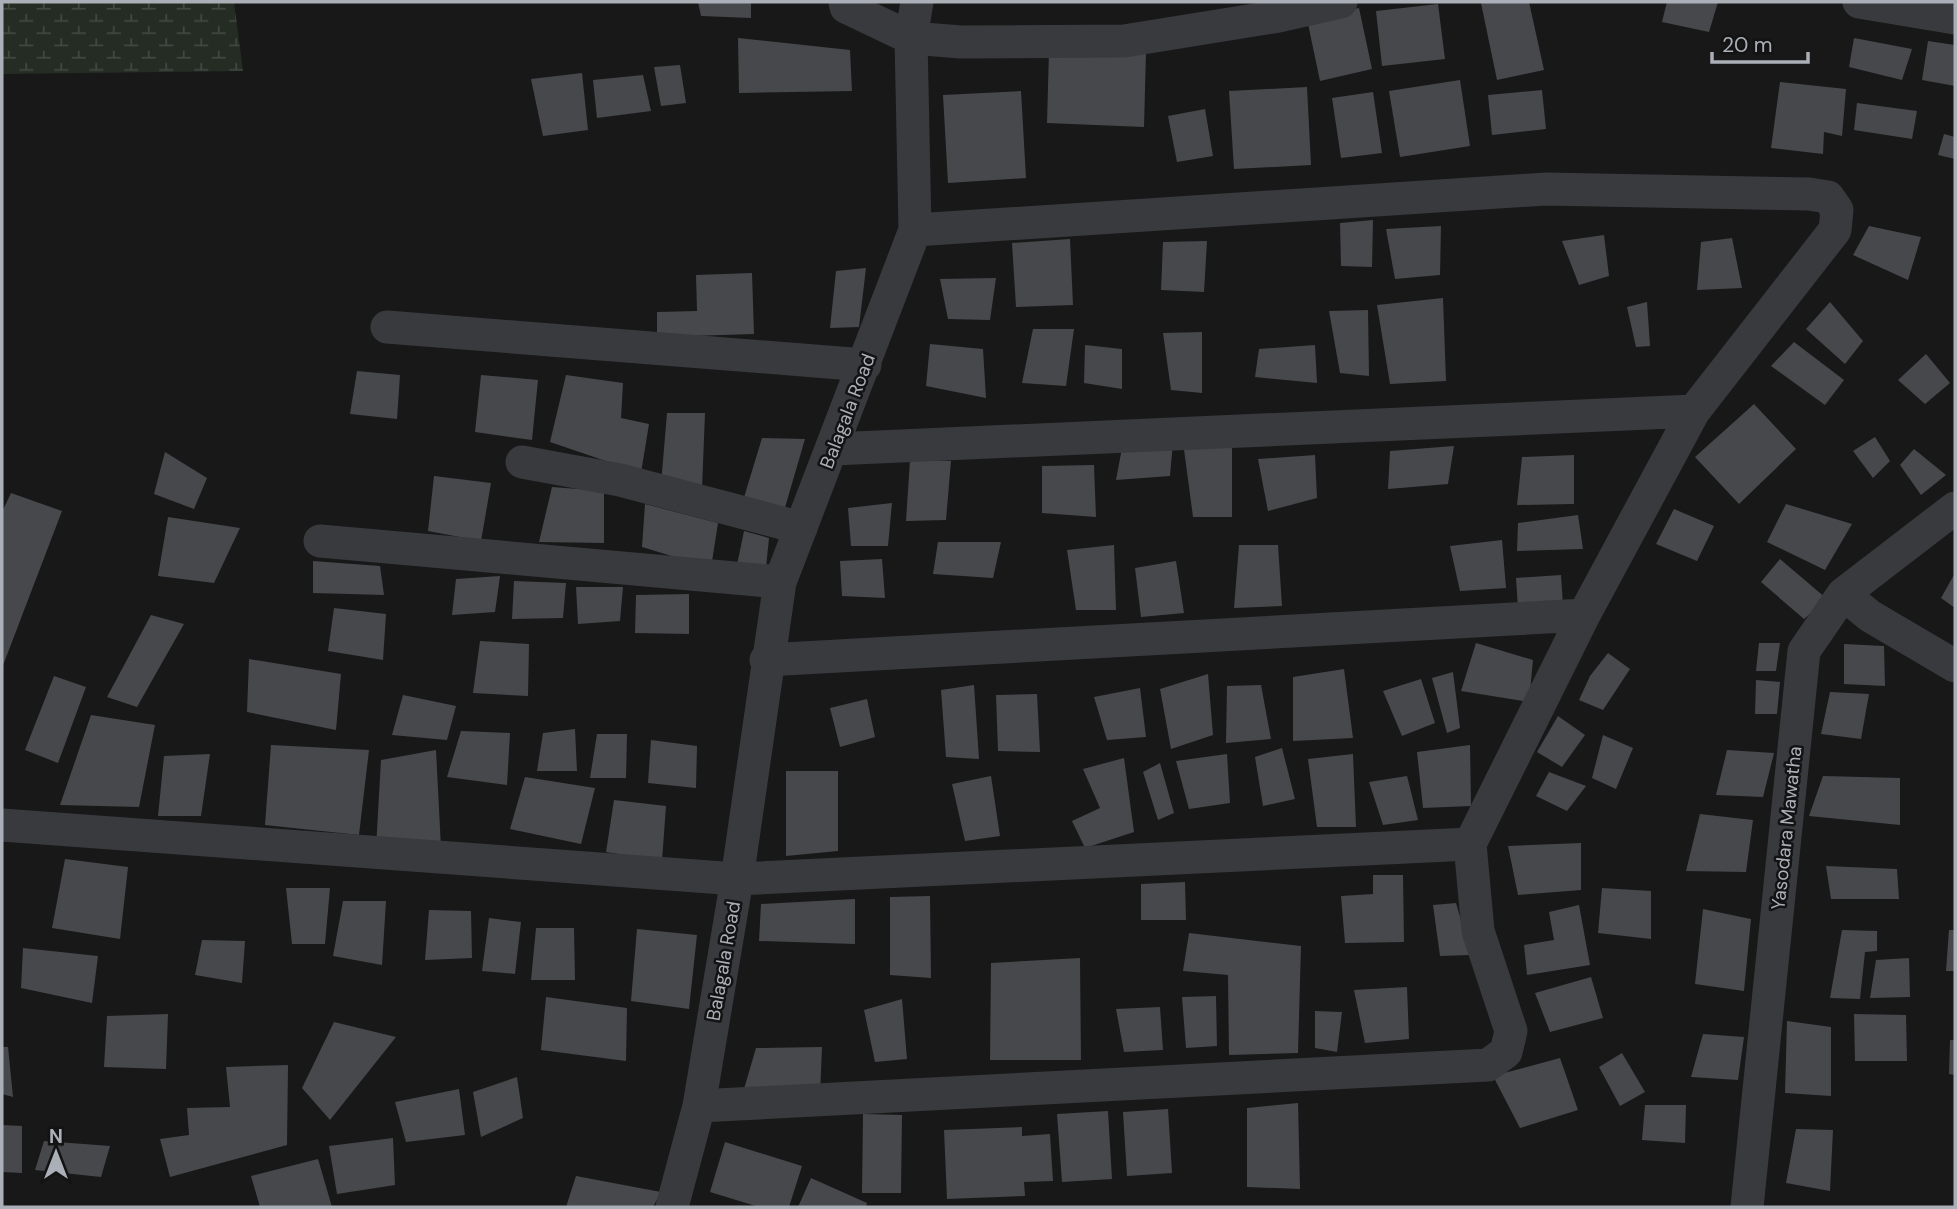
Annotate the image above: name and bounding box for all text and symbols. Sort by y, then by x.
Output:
scale bar [1712,21,1808,65]
text: 20 m [1722,31,1773,59]
street label: Balagala Road [814,350,881,472]
street label: Yasodara Mawatha [1765,745,1808,911]
street label: Balagala Road [701,899,746,1023]
north arrow [21,1118,91,1188]
text: N [49,1124,63,1149]

